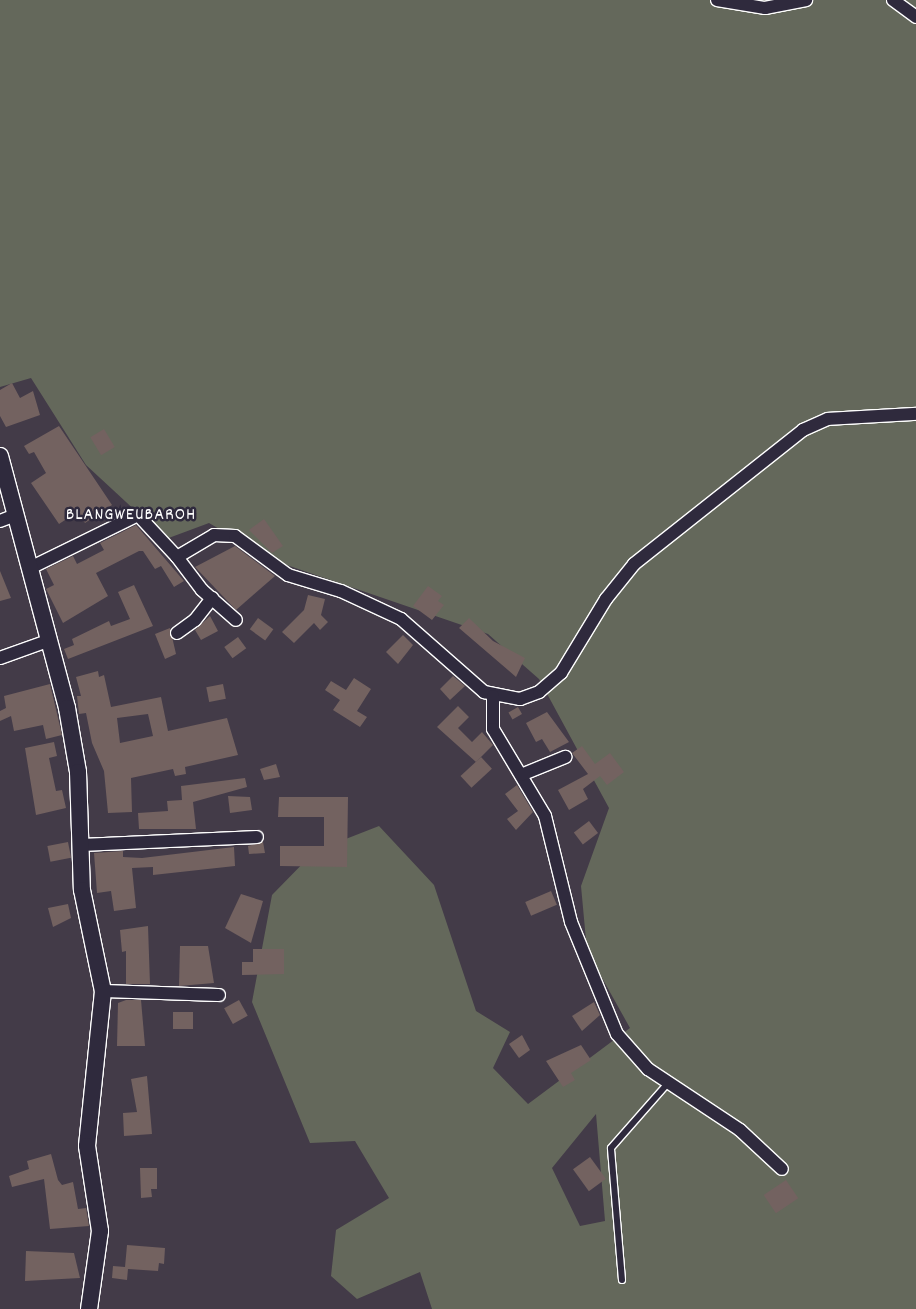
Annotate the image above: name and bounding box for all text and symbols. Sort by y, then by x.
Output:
district label: BLANGWEUBAROH [64,505,198,527]

